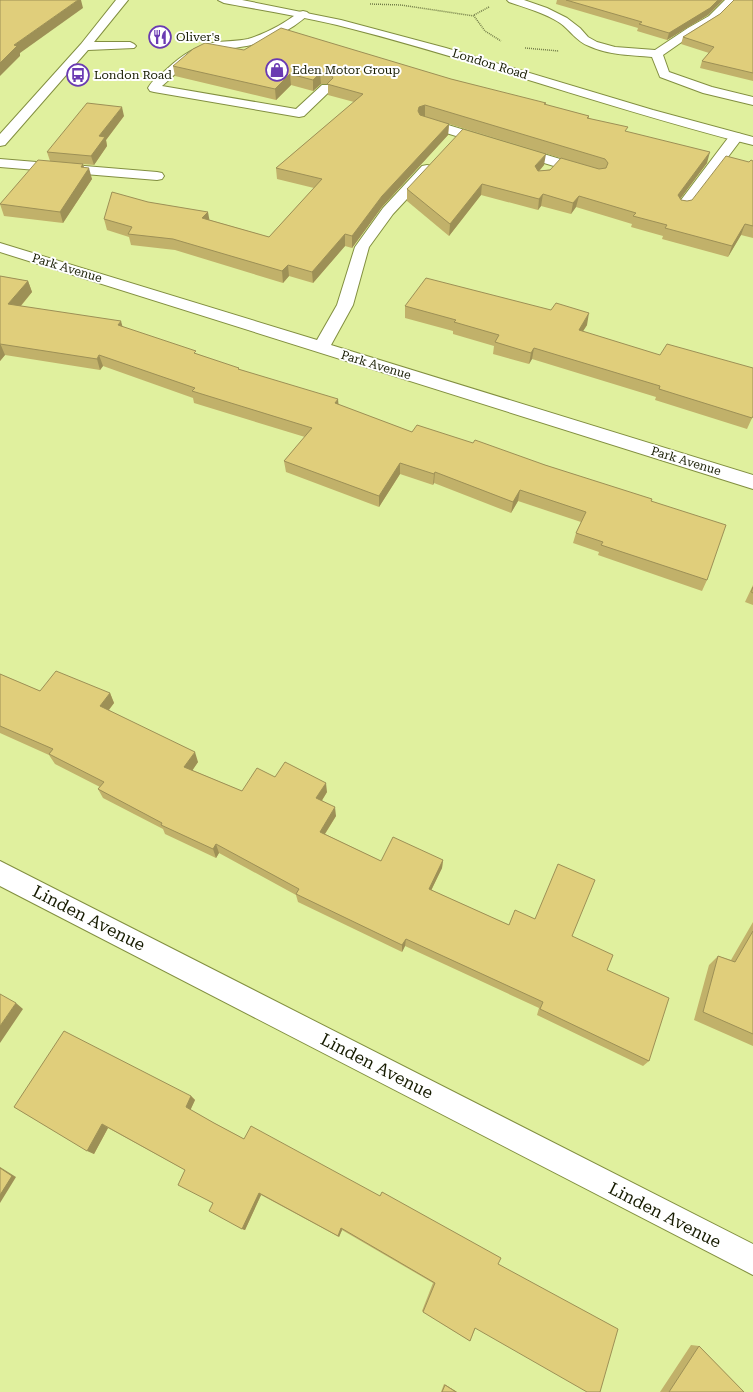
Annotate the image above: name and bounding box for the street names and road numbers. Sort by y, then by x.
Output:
street label: London Road [451,46,530,82]
street label: Park Avenue [30,251,104,285]
street label: Park Avenue [339,348,413,382]
street label: Park Avenue [649,444,723,478]
street label: Linden Avenue [30,881,148,955]
street label: Linden Avenue [318,1029,436,1103]
street label: Linden Avenue [606,1178,724,1252]

